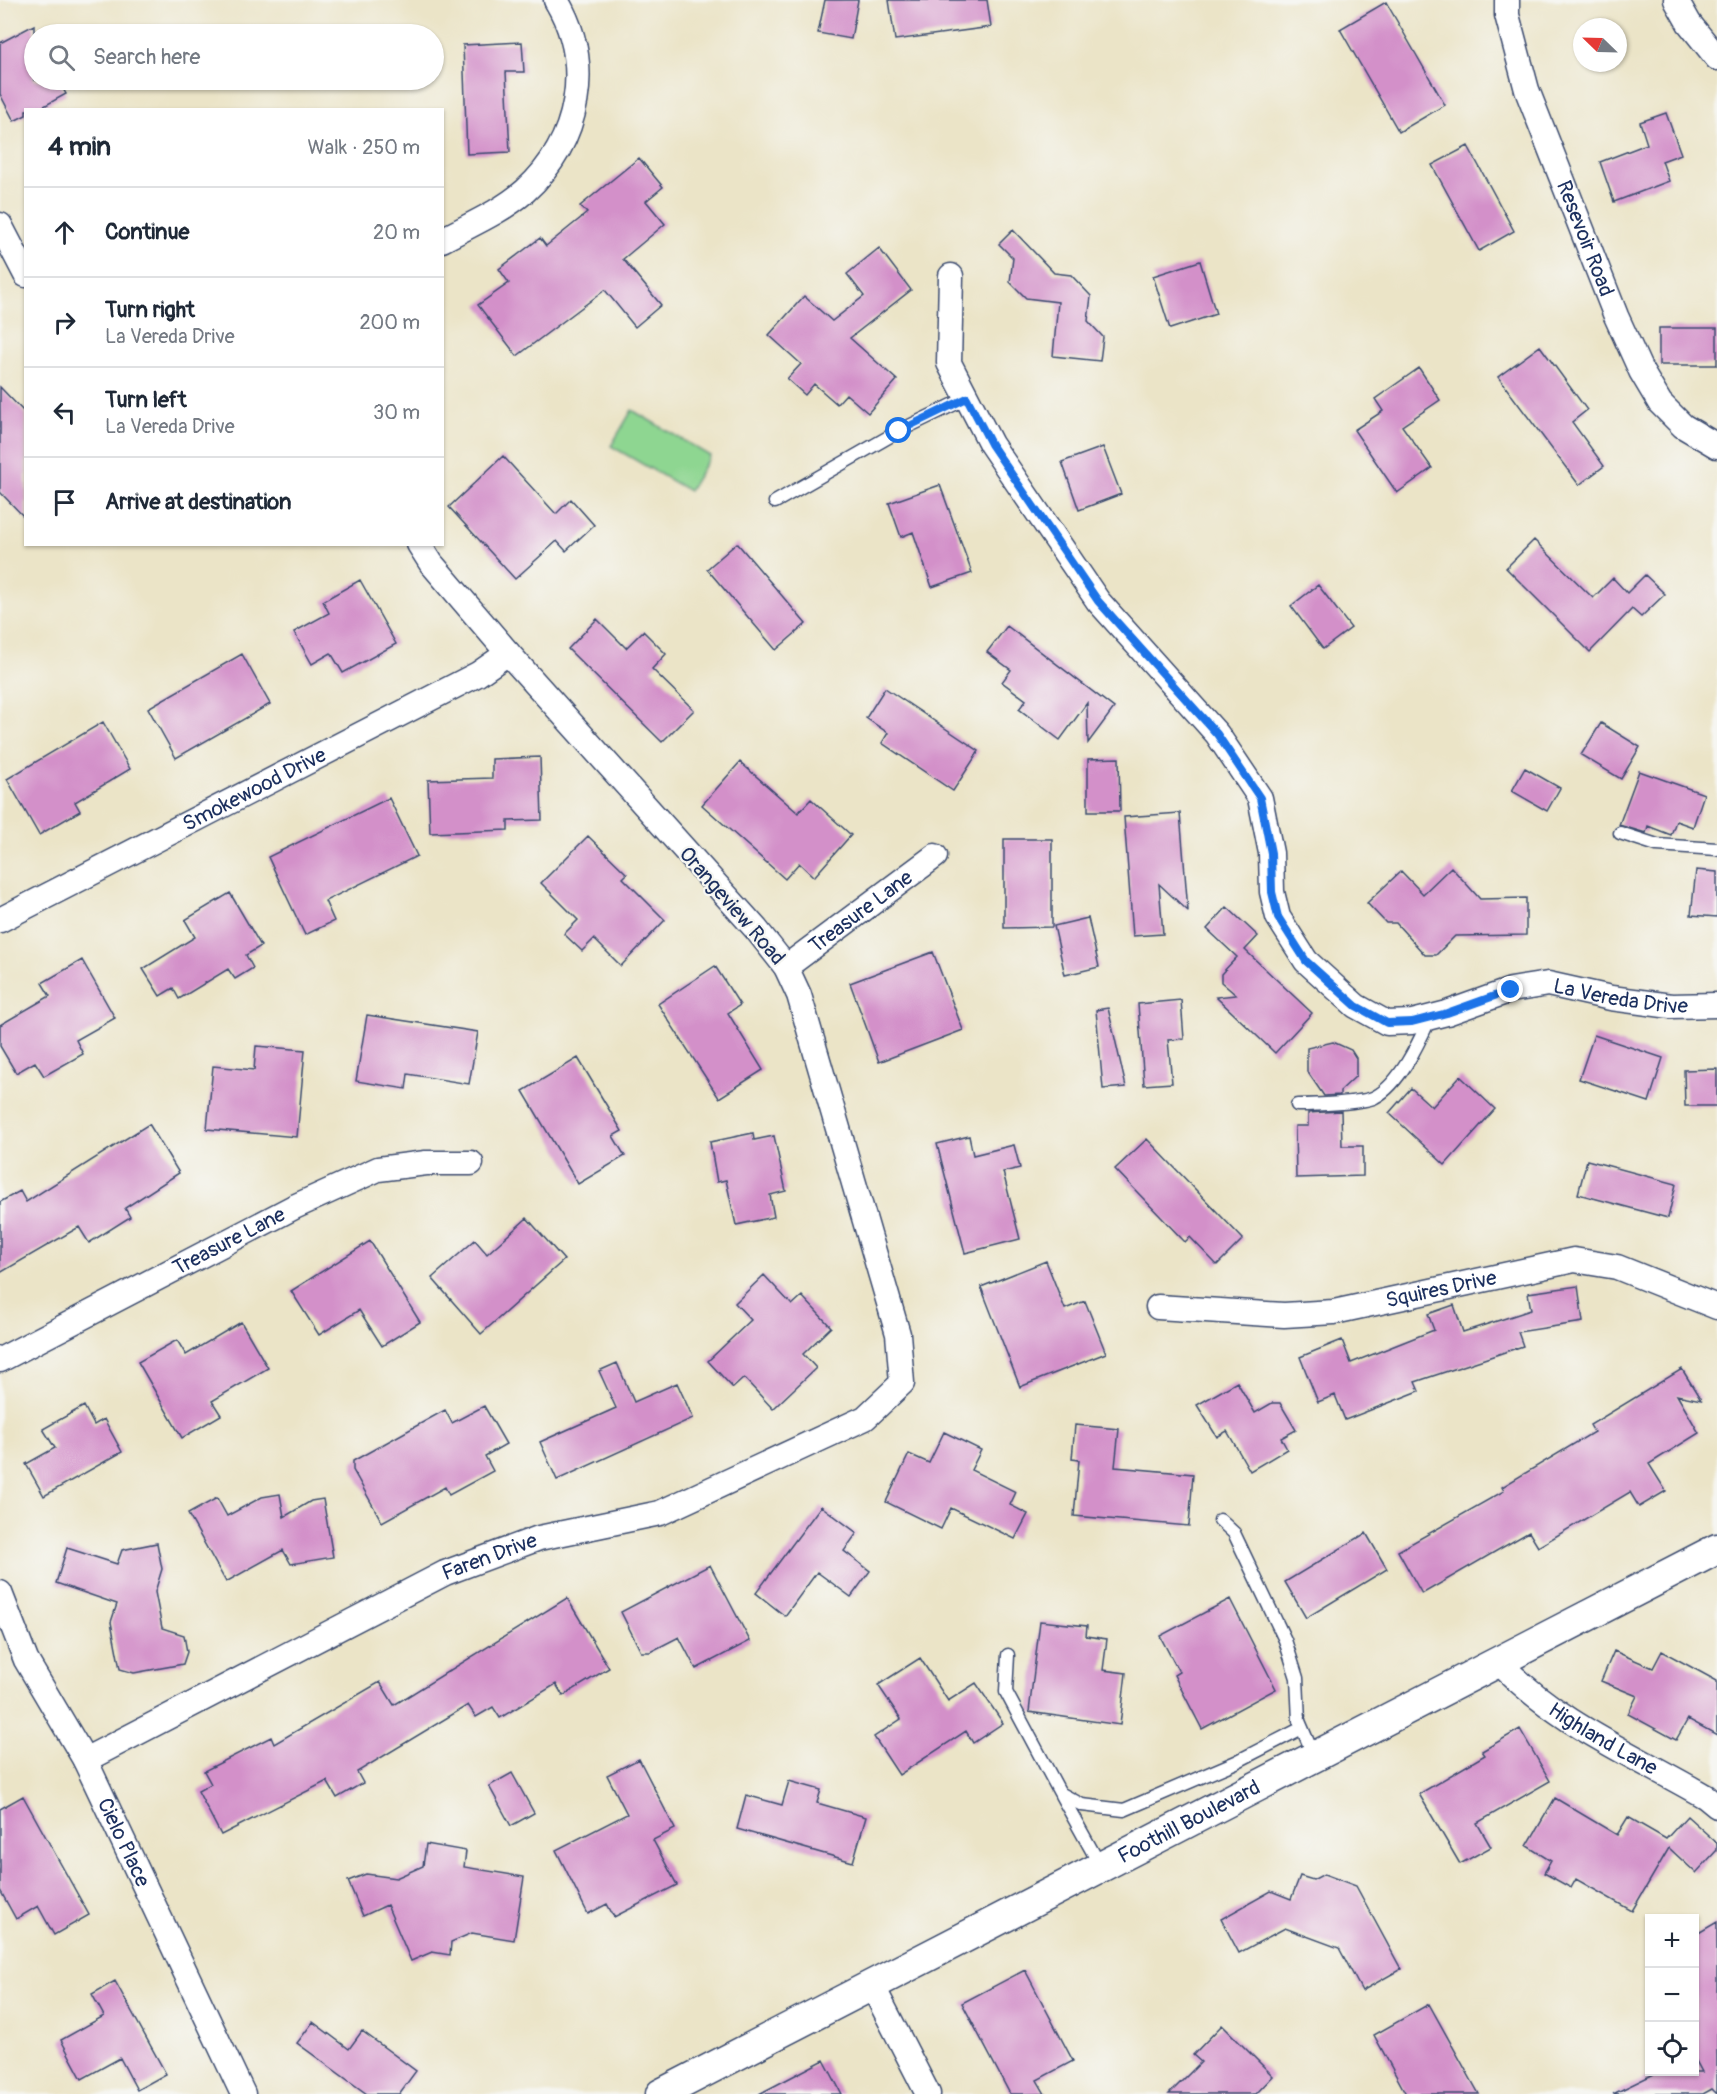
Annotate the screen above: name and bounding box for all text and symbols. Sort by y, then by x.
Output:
north arrow [1573,18,1627,72]
search box [24,24,444,90]
icon: search [45,41,78,74]
text: Search here [93,43,200,71]
text: 4 min [48,131,111,163]
text: Walk · 250 m [308,135,420,160]
street label: Resevoir Road [1550,176,1620,300]
icon: ahead [48,216,81,249]
text: Continue [105,218,189,246]
text: 20 m [373,220,420,245]
text: Turn right [105,296,195,324]
icon: right [48,306,81,339]
text: 200 m [359,310,420,335]
text: La Vereda Drive [105,324,235,349]
text: Turn left [105,386,187,414]
icon: left [48,396,81,429]
text: 30 m [373,400,420,425]
text: La Vereda Drive [105,414,235,439]
route start [885,417,911,443]
icon: arrive [48,486,81,519]
text: Arrive at destination [105,488,291,516]
street label: Smokewood Drive [178,741,331,837]
street label: Orangeview Road [673,841,791,971]
street label: Treasure Lane [803,863,918,959]
street label: La Vereda Drive [1551,972,1689,1020]
route end [1497,976,1523,1002]
street label: Treasure Lane [168,1200,290,1281]
street label: Squires Drive [1383,1264,1500,1314]
street label: Faren Drive [438,1526,541,1586]
street label: Highland Lane [1543,1696,1663,1781]
street label: Foothill Boulevard [1113,1774,1265,1870]
street label: Cielo Place [91,1793,157,1892]
map controls [1645,1914,1699,2076]
button: + [1645,1914,1699,1968]
button: − [1645,1968,1699,2022]
button: locate [1645,2022,1699,2076]

